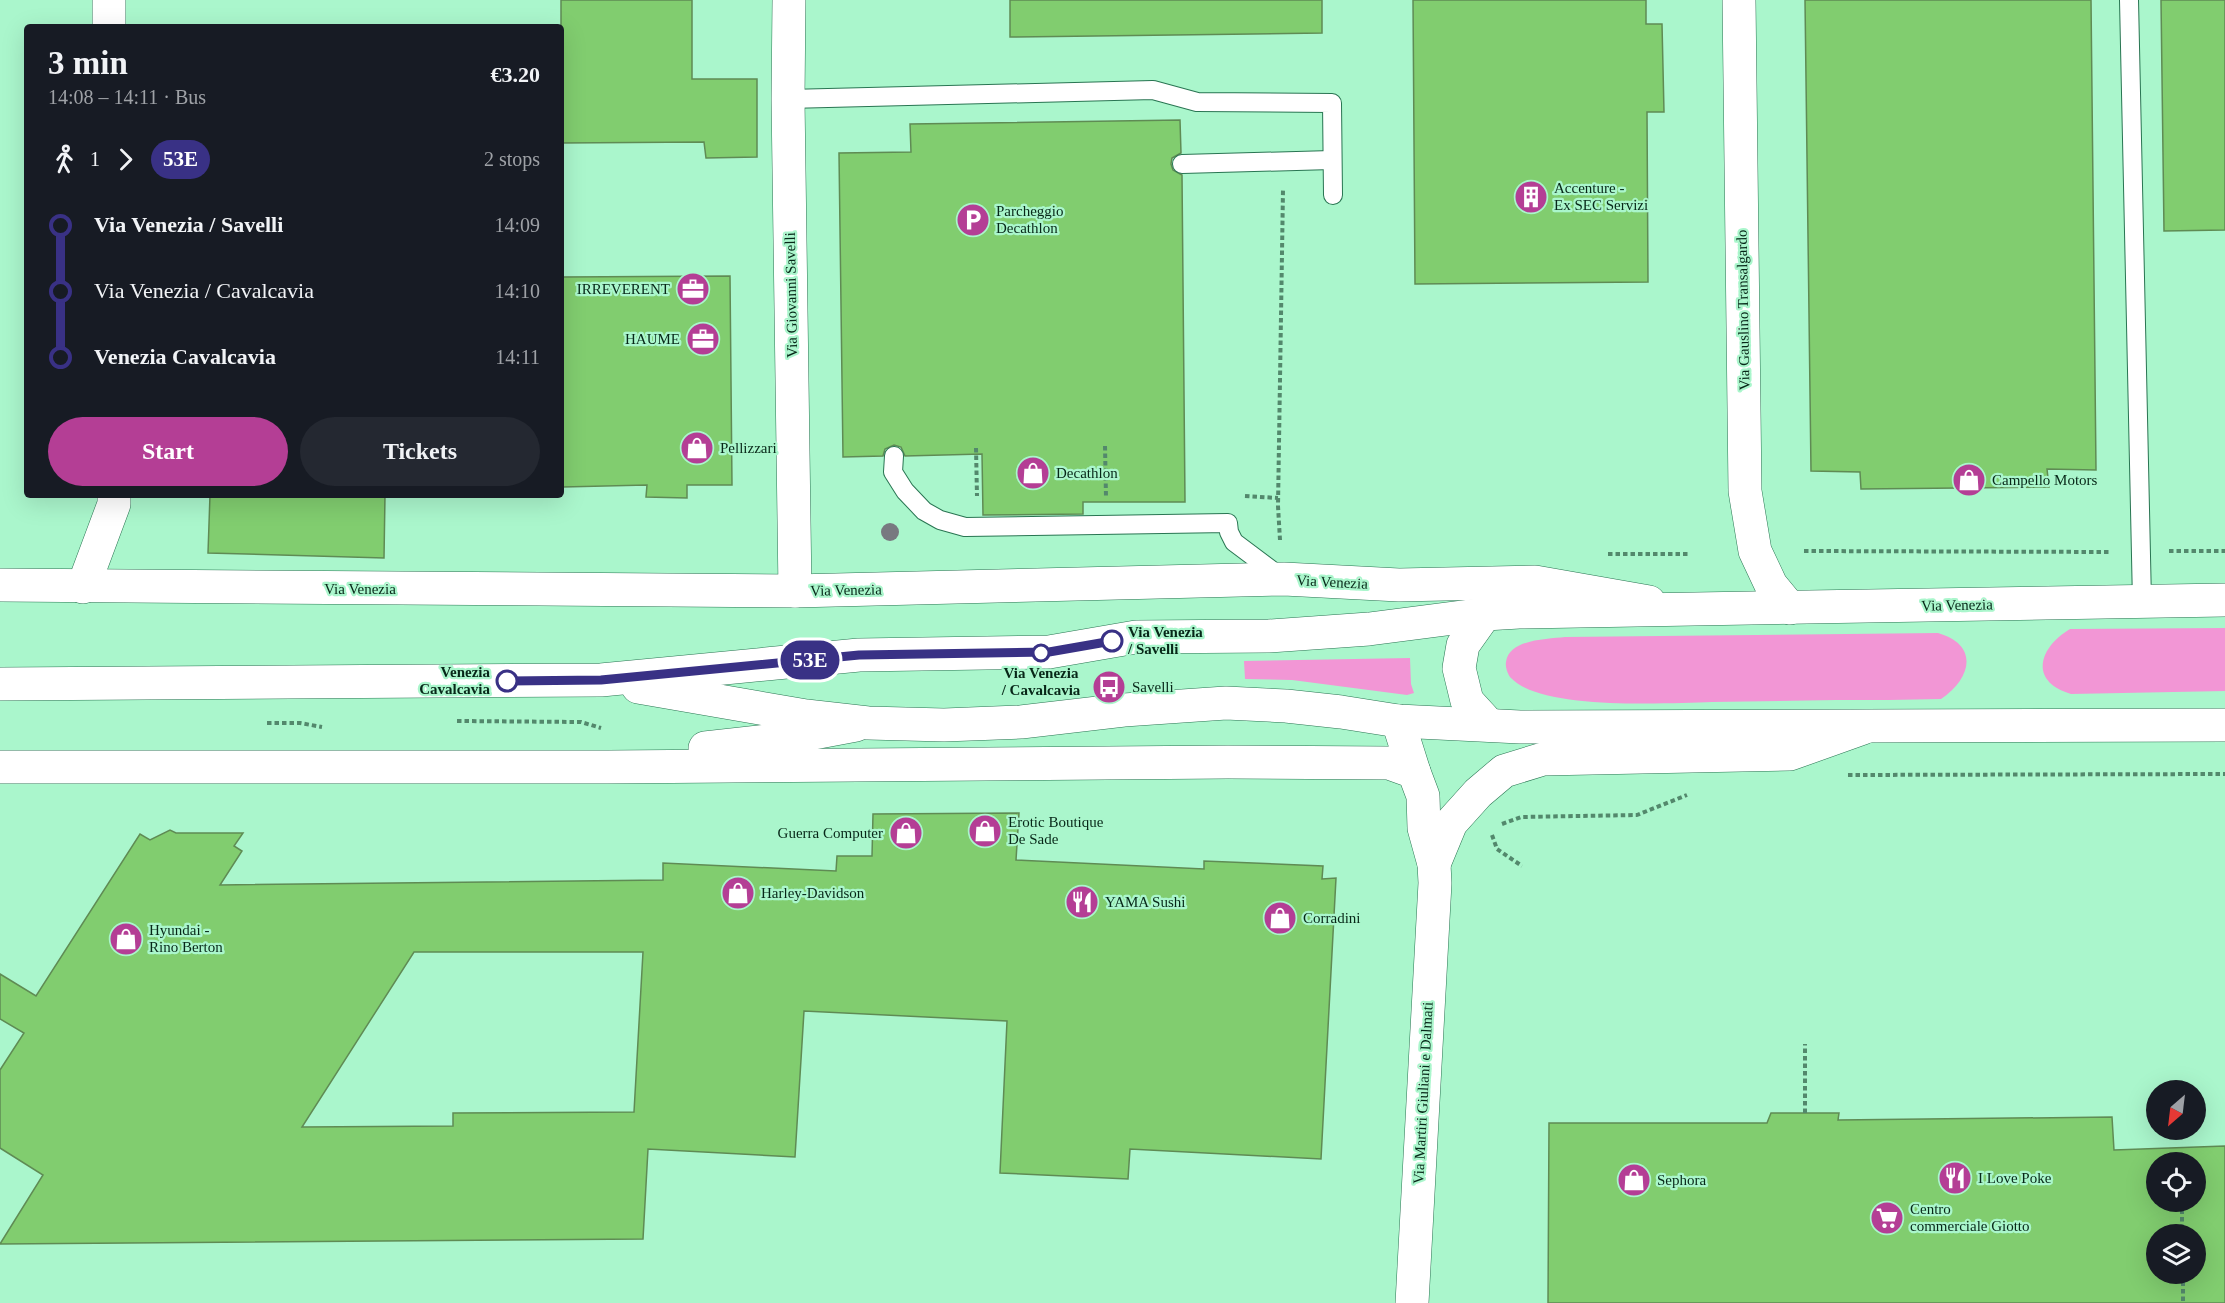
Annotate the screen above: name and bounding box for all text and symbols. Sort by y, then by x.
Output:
text: 3 min [48,45,128,81]
text: €3.20 [491,62,540,87]
text: 14:08 – 14:11 · Bus [48,86,206,108]
icon: walk [48,143,81,176]
icon: forward [109,143,142,176]
text: 53E [163,147,198,171]
text: 1 [90,148,100,170]
text: 2 stops [484,148,540,170]
building icon: Accenture - Ex SEC Servizi [1513,179,1549,215]
place label: Accenture - Ex SEC Servizi [1554,180,1648,213]
parking icon: Parcheggio Decathlon [955,202,991,238]
place label: Parcheggio Decathlon [996,203,1063,236]
text: Via Venezia / Savelli [94,212,283,237]
text: 14:09 [494,214,540,236]
street label: Via Gauslino Transalgardo [1734,229,1752,391]
street label: Via Giovanni Savelli [782,232,800,358]
office icon: IRREVERENT [675,271,711,307]
text: Via Venezia / Cavalcavia [94,278,314,303]
text: 14:10 [494,280,540,302]
place label: IRREVERENT [577,281,670,297]
office icon: HAUME [685,321,721,357]
place label: HAUME [625,331,680,347]
text: Venezia Cavalcavia [94,344,276,369]
text: 14:11 [495,346,540,368]
button: Start [48,417,288,486]
button: Tickets [300,417,540,486]
shop icon: Pellizzari [679,430,715,466]
place label: Pellizzari [720,440,777,456]
shop icon: Decathlon [1015,455,1051,491]
shop icon: Campello Motors [1951,462,1987,498]
place label: Decathlon [1056,465,1118,481]
place label: Campello Motors [1992,472,2098,488]
street label: Via Venezia [1296,572,1369,592]
street label: Via Venezia [324,581,396,597]
street label: Via Venezia [810,581,882,599]
street label: Via Venezia [1921,596,1993,614]
place label: Via Venezia / Savelli [1127,624,1203,657]
marker: Via Venezia / Savelli [1101,630,1123,652]
line badge: 53E [776,640,844,680]
marker: Via Venezia / Cavalcavia [1032,644,1050,662]
text: 53E [792,648,828,672]
place label: Venezia Cavalcavia [419,664,490,697]
place label: Via Venezia / Cavalcavia [1001,665,1081,698]
bus stop icon: Savelli [1091,669,1127,705]
marker: Venezia Cavalcavia [496,670,518,692]
place label: Savelli [1132,679,1174,695]
shop icon: Erotic Boutique De Sade [967,813,1003,849]
place label: Erotic Boutique De Sade [1008,814,1104,847]
shop icon: Guerra Computer [888,815,924,851]
place label: Guerra Computer [778,825,883,841]
shop icon: Harley-Davidson [720,875,756,911]
restaurant icon: YAMA Sushi [1064,884,1100,920]
place label: Harley-Davidson [761,885,865,901]
place label: YAMA Sushi [1105,894,1185,910]
shop icon: Corradini [1262,900,1298,936]
place label: Corradini [1303,910,1361,926]
shop icon: Hyundai - Rino Berton [108,921,144,957]
place label: Hyundai - Rino Berton [149,922,223,955]
street label: Via Martiri Giuliani e Dalmati [1410,1002,1436,1184]
north arrow [2146,1080,2206,1140]
map controls [2146,1080,2206,1284]
button: locate [2146,1152,2206,1212]
restaurant icon: I Love Poke [1937,1160,1973,1196]
shop icon: Sephora [1616,1162,1652,1198]
place label: I Love Poke [1978,1170,2052,1186]
place label: Sephora [1657,1172,1706,1188]
supermarket icon: Centro commerciale Giotto [1869,1200,1905,1236]
place label: Centro commerciale Giotto [1910,1201,2030,1234]
button: layers [2146,1224,2206,1284]

